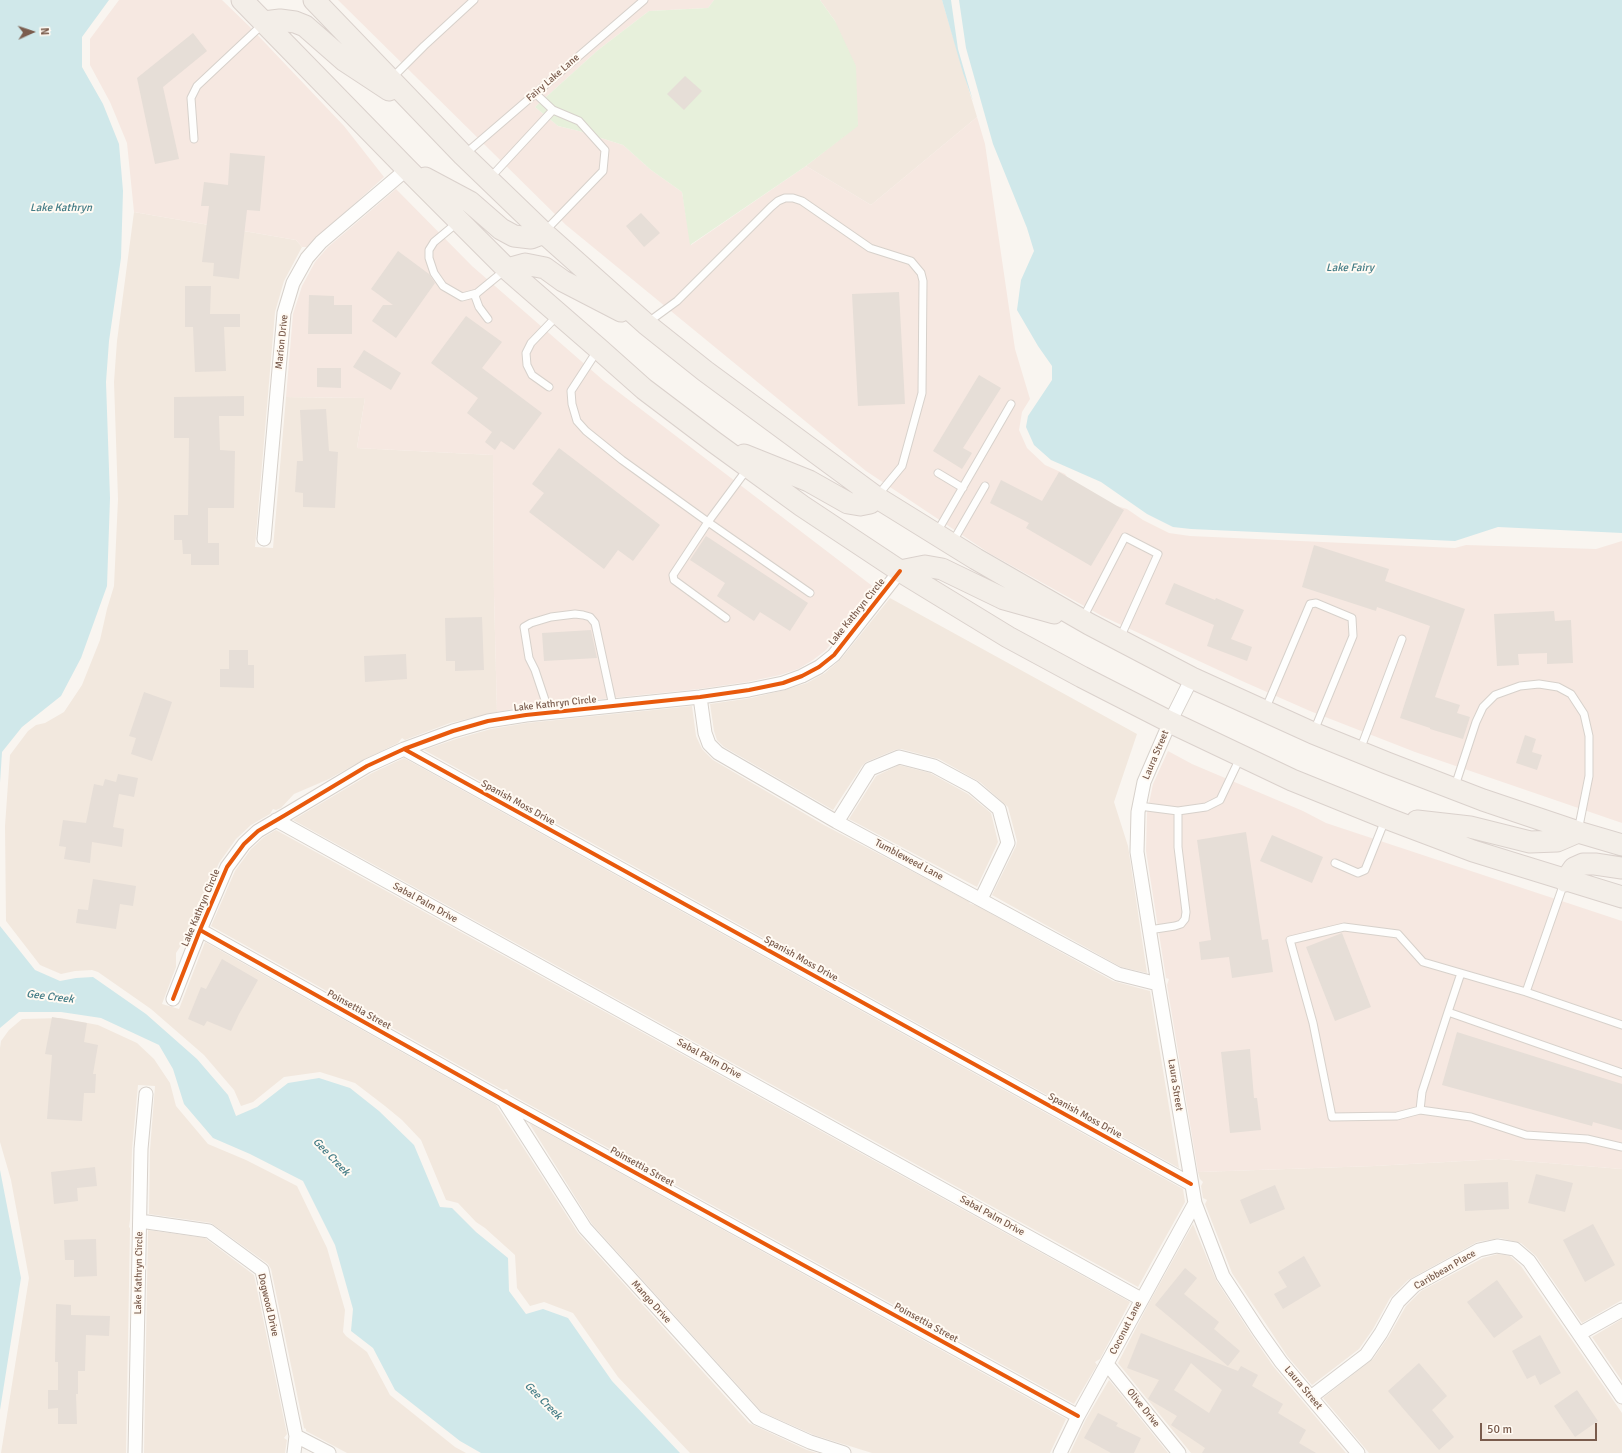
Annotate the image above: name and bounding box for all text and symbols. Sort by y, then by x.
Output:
north arrow [12,12,52,52]
text: N [38,27,51,36]
street label: Fairy Lake Lane [524,52,582,104]
water label: Lake Kathryn [30,201,92,215]
water label: Lake Fairy [1326,261,1374,275]
street label: Marion Drive [273,314,291,370]
street label: Lake Kathryn Circle [826,576,888,648]
street label: Lake Kathryn Circle [513,694,597,714]
street label: Laura Street [1140,728,1172,782]
street label: Spanish Moss Drive [479,778,557,828]
street label: Tumbleweed Lane [873,837,945,883]
street label: Lake Kathryn Circle [179,867,223,949]
street label: Sabal Palm Drive [391,880,459,926]
street label: Spanish Moss Drive [762,934,840,984]
street label: Poinsettia Street [325,987,393,1033]
water label: Gee Creek [26,988,74,1006]
street label: Sabal Palm Drive [675,1036,743,1082]
street label: Laura Street [1165,1058,1185,1112]
street label: Spanish Moss Drive [1046,1091,1124,1141]
water label: Gee Creek [310,1135,352,1179]
street label: Poinsettia Street [608,1144,676,1190]
street label: Sabal Palm Drive [958,1193,1026,1239]
street label: Lake Kathryn Circle [132,1231,146,1315]
street label: Caribbean Place [1412,1248,1478,1292]
street label: Dogwood Drive [255,1272,281,1338]
street label: Mango Drive [629,1278,673,1326]
street label: Coconut Lane [1107,1299,1145,1357]
street label: Poinsettia Street [892,1300,960,1346]
street label: Laura Street [1282,1364,1324,1412]
water label: Gee Creek [522,1380,564,1422]
street label: Olive Drive [1124,1386,1162,1430]
scale bar [1482,1415,1599,1441]
text: 50 m [1487,1422,1512,1437]

